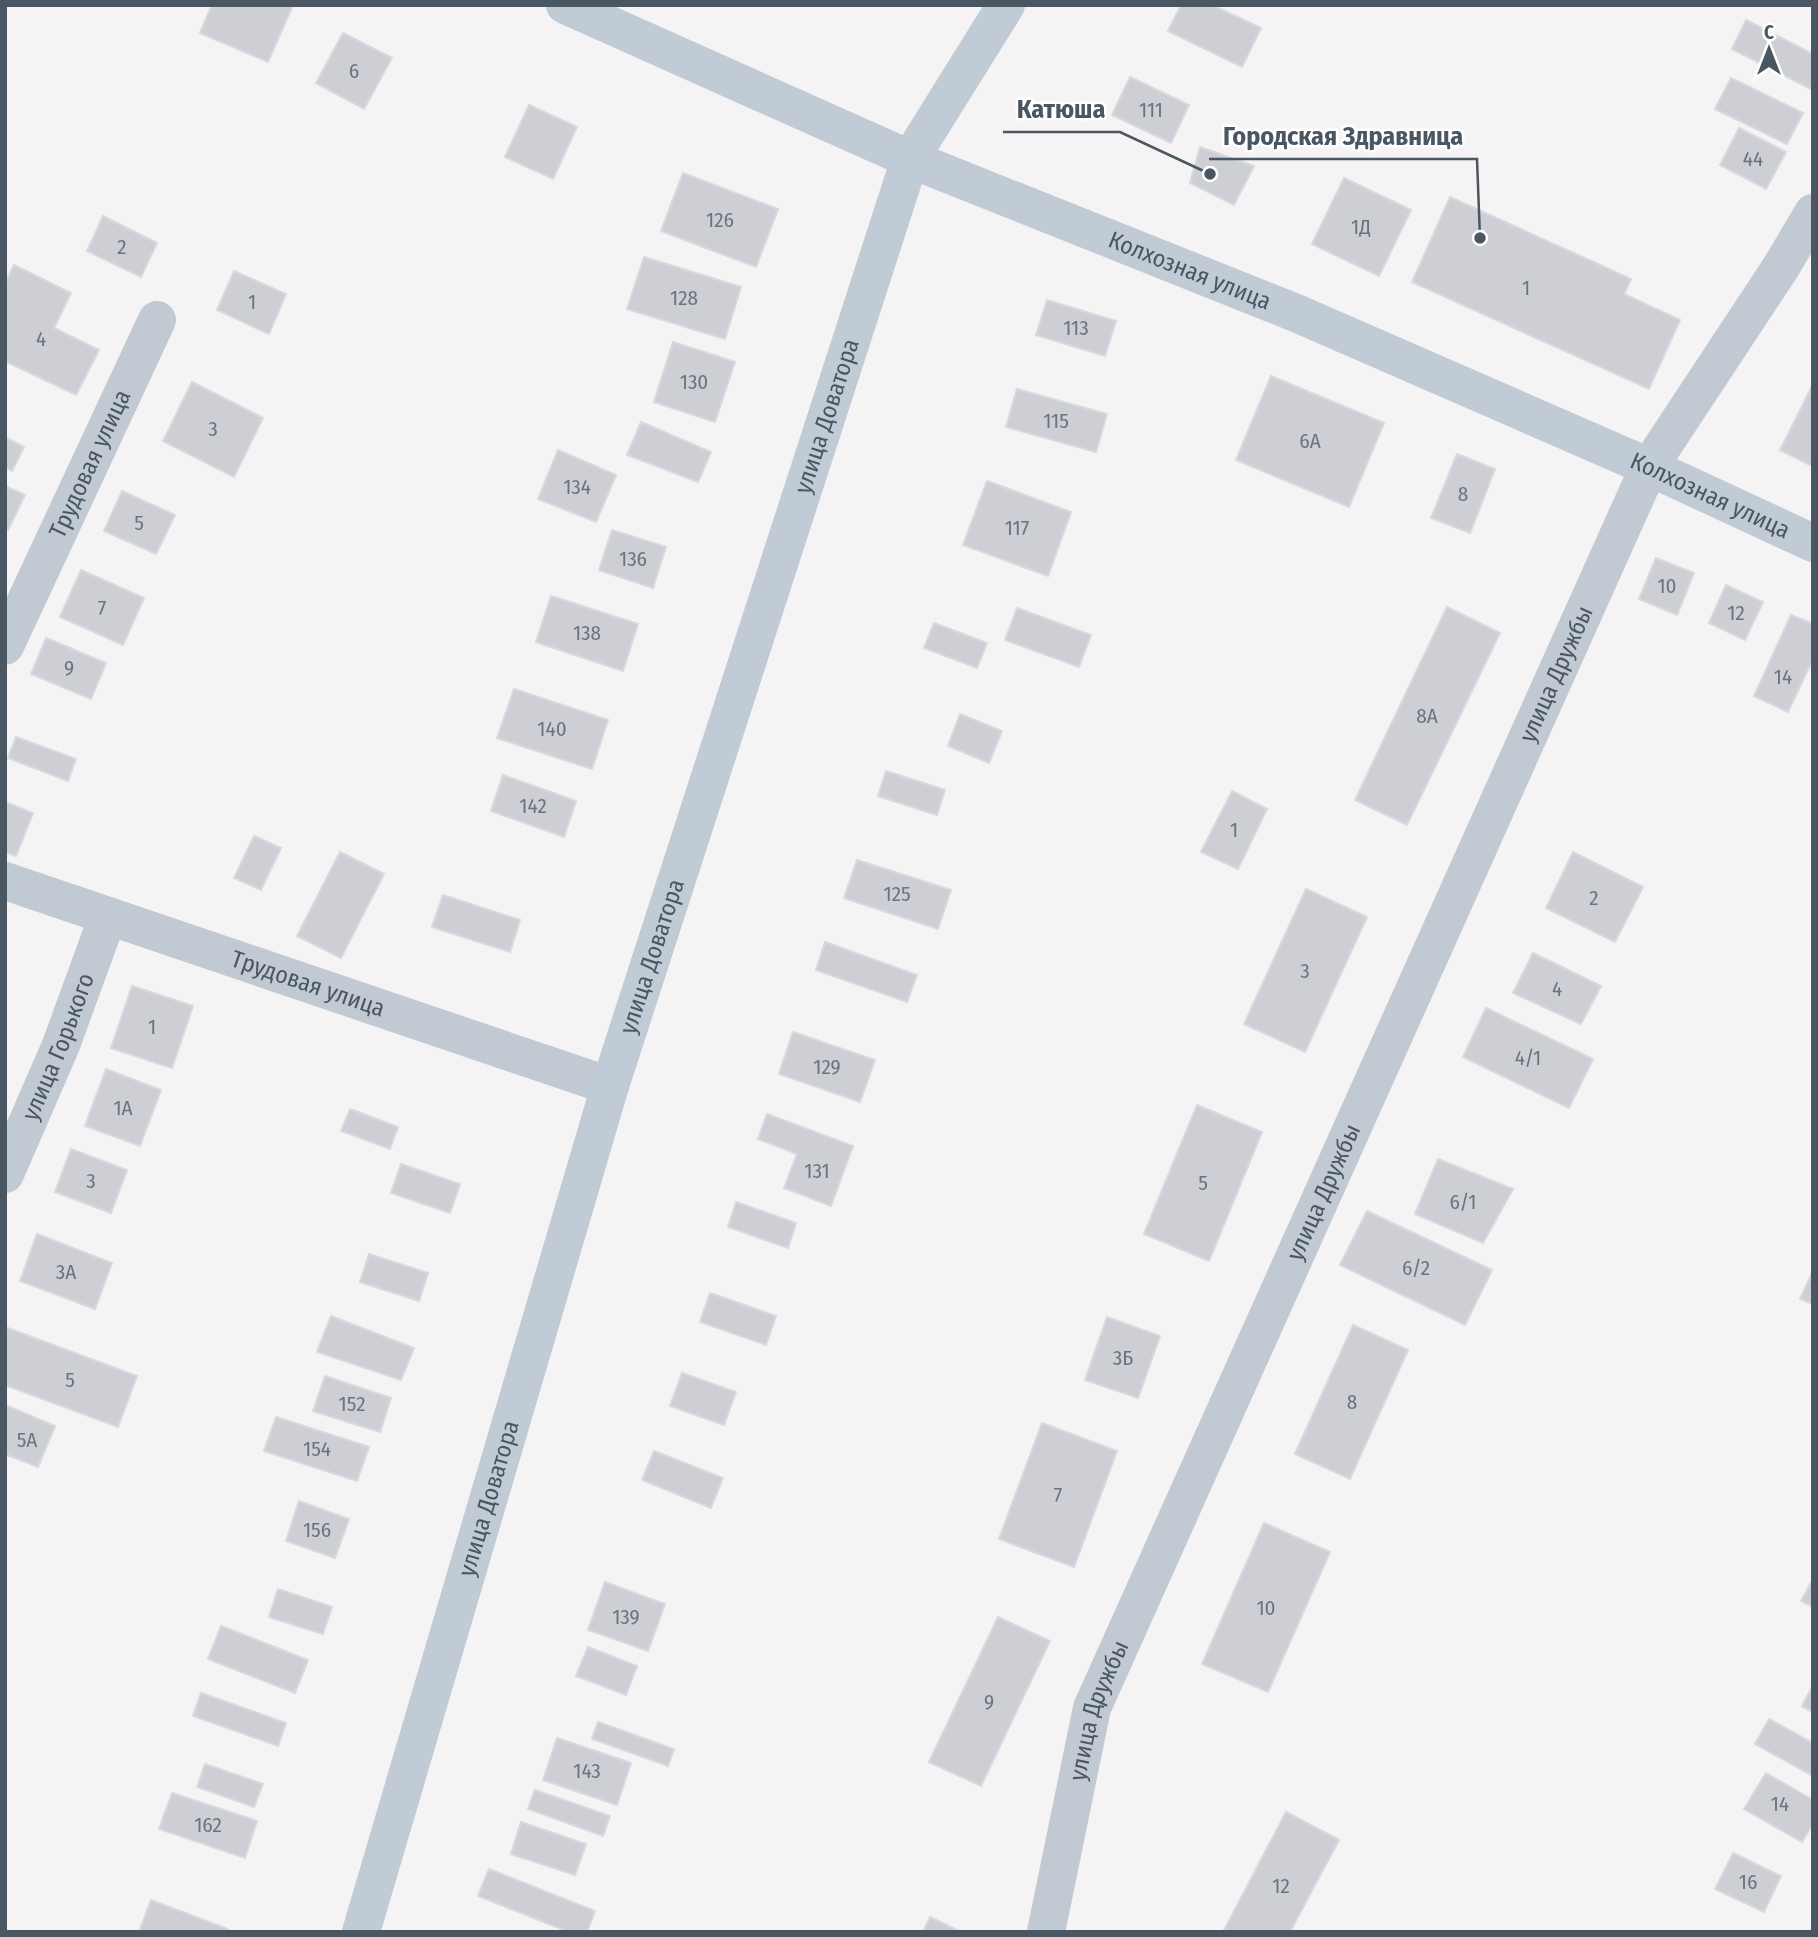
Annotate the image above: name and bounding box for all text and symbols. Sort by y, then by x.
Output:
north arrow [1734,14,1804,84]
text: С [1764,21,1774,44]
house number: 6 [349,58,359,84]
callout: Катюша [1003,85,1120,132]
text: Катюша [1017,94,1105,125]
house number: 111 [1139,97,1163,123]
callout: Городская Здравница [1209,112,1477,159]
text: Городская Здравница [1223,121,1463,152]
house number: 44 [1743,146,1763,172]
house number: 126 [706,207,734,233]
house number: 1Д [1351,214,1371,240]
street label: Колхозная улица [1104,226,1275,316]
house number: 2 [117,234,127,260]
house number: 1 [1522,275,1530,301]
house number: 128 [670,285,698,311]
house number: 1 [248,289,256,315]
house number: 113 [1063,315,1089,341]
house number: 4 [36,326,46,352]
street label: улица Доватора [789,335,865,497]
house number: 130 [680,369,708,395]
street label: Трудовая улица [43,385,136,542]
house number: 115 [1043,408,1069,434]
house number: 3 [208,416,218,442]
house number: 6А [1299,428,1321,454]
street label: Колхозная улица [1626,447,1794,544]
house number: 134 [563,474,591,500]
house number: 8 [1458,481,1468,507]
house number: 5 [134,510,144,536]
house number: 117 [1005,515,1029,541]
house number: 136 [619,546,647,572]
house number: 10 [1657,573,1677,599]
house number: 7 [98,595,106,621]
house number: 12 [1727,600,1745,626]
street label: улица Дружбы [1513,602,1599,746]
house number: 138 [573,620,601,646]
house number: 9 [64,655,74,681]
house number: 14 [1774,664,1792,690]
house number: 8А [1416,703,1438,729]
house number: 140 [537,716,567,742]
house number: 142 [519,793,547,819]
house number: 1 [1230,817,1238,843]
street label: улица Доватора [614,876,690,1037]
house number: 125 [883,881,911,907]
house number: 2 [1589,885,1599,911]
street label: Трудовая улица [228,945,388,1023]
house number: 3 [1300,958,1310,984]
street label: улица Горького [16,969,100,1125]
house number: 4 [1552,976,1562,1002]
house number: 1 [148,1014,156,1040]
house number: 4/1 [1515,1045,1541,1071]
house number: 129 [813,1054,841,1080]
house number: 1А [113,1095,133,1121]
street label: улица Дружбы [1281,1120,1366,1265]
house number: 131 [804,1158,830,1184]
house number: 3 [86,1168,96,1194]
house number: 5 [1198,1170,1208,1196]
house number: 6/1 [1450,1189,1476,1215]
house number: 6/2 [1402,1255,1430,1281]
house number: 3А [56,1259,76,1285]
house number: 3Б [1113,1345,1133,1371]
house number: 5 [65,1367,75,1393]
house number: 8 [1347,1389,1357,1415]
house number: 152 [339,1391,365,1417]
street label: улица Доватора [452,1417,525,1580]
house number: 5А [17,1427,37,1453]
house number: 154 [303,1436,331,1462]
house number: 7 [1054,1482,1062,1508]
house number: 156 [303,1517,331,1543]
house number: 10 [1256,1595,1276,1621]
house number: 139 [612,1604,640,1630]
street label: улица Дружбы [1063,1636,1134,1783]
house number: 9 [984,1689,994,1715]
house number: 143 [573,1758,601,1784]
house number: 14 [1771,1791,1789,1817]
house number: 162 [194,1812,222,1838]
house number: 16 [1739,1869,1757,1895]
house number: 12 [1272,1873,1290,1899]

